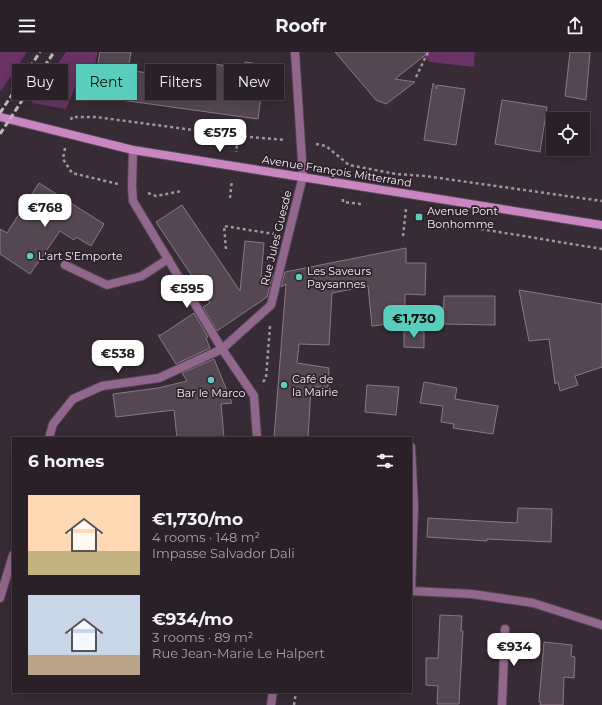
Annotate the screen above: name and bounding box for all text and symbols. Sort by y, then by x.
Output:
icon: menu [16,15,38,37]
text: Roofr [275,15,327,37]
icon: share [564,15,586,37]
chip: Buy [12,64,68,100]
chip: Rent [76,64,137,100]
chip: Filters [145,64,216,100]
chip: New [224,64,284,100]
map controls [546,112,590,156]
button: locate [546,112,590,156]
pin: €575 [196,119,244,153]
text: €575 [203,124,237,140]
street label: Avenue François Mitterrand [261,152,413,190]
street label: Rue Jules Guesde [257,189,295,287]
pin: €768 [21,194,69,228]
text: €768 [27,199,63,215]
place label: Avenue Pont Bonhomme [427,204,498,231]
marker: Avenue Pont Bonhomme [414,212,424,222]
place label: L'art S'Emporte [38,249,123,263]
marker: L'art S'Emporte [25,251,35,261]
place label: Les Saveurs Paysannes [307,264,372,291]
marker: Les Saveurs Paysannes [294,272,304,282]
pin: €595 [163,275,211,309]
text: €595 [170,280,204,296]
pin: €1,730 [381,305,447,339]
text: €1,730 [392,310,436,326]
pin: €538 [94,340,142,374]
text: €538 [101,345,135,361]
place label: Café de la Mairie [292,372,339,399]
marker: Bar le Marco [206,375,216,385]
marker: Café de la Mairie [279,380,289,390]
place label: Bar le Marco [177,386,246,400]
icon: filters [374,450,396,472]
text: 6 homes [28,451,104,471]
text: €1,730/mo [152,509,243,529]
icon: home [60,511,108,559]
text: 4 rooms · 148 m² [152,529,260,545]
text: Impasse Salvador Dali [152,545,295,561]
text: €934/mo [152,609,233,629]
icon: home [60,611,108,659]
text: 3 rooms · 89 m² [152,629,253,645]
pin: €934 [490,633,538,667]
text: €934 [496,638,532,654]
text: Rue Jean-Marie Le Halpert [152,645,325,661]

